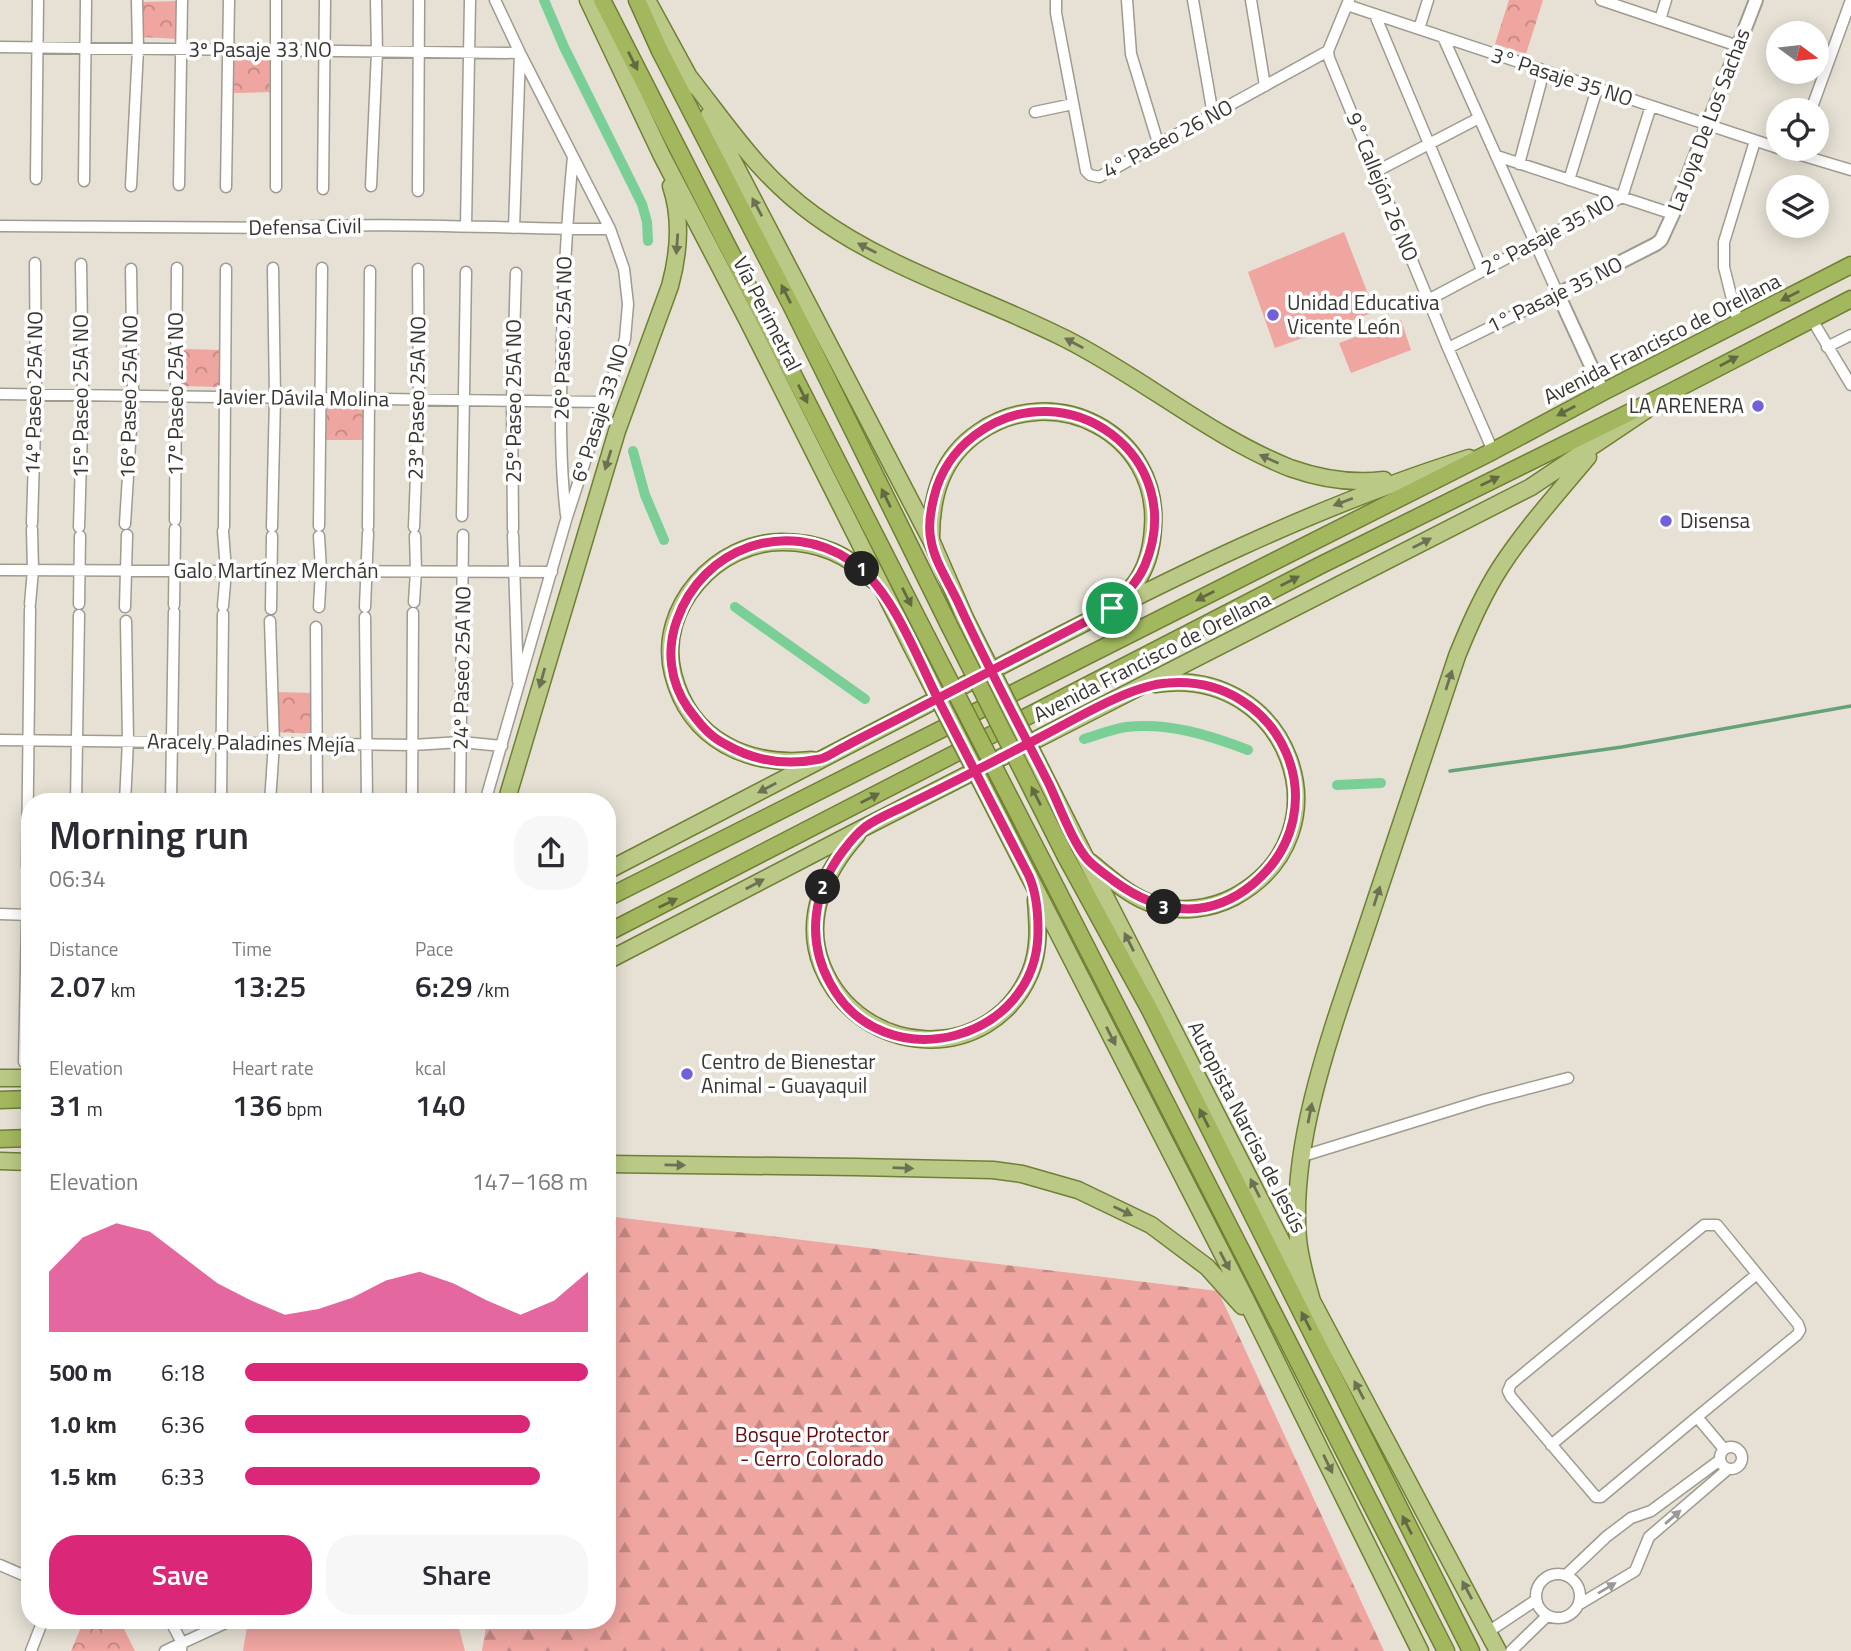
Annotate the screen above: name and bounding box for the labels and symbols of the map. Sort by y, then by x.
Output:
north arrow [1766,21,1829,84]
street label: La Joya De Los Sachas [1658,23,1758,216]
street label: 3º Pasaje 33 NO [188,33,332,65]
street label: 3° Pasaje 35 NO [1487,38,1637,114]
one-way arrow [627,51,638,71]
street label: 4° Paseo 26 NO [1097,90,1238,186]
street label: 9° Callejón 26 NO [1338,107,1427,266]
street label: 2° Pasaje 35 NO [1475,185,1620,283]
one-way arrow [752,197,763,217]
street label: Defensa Civil [248,209,362,243]
one-way arrow [672,233,683,255]
one-way arrow [857,242,877,254]
street label: 1° Pasaje 35 NO [1481,247,1628,341]
street label: Vía Perimetral [725,251,811,376]
street label: 26º Paseo 25A NO [545,256,579,420]
street label: Avenida Francisco de Orellana [1537,264,1786,412]
one-way arrow [780,284,791,304]
place label: Unidad Educativa Vicente León [1287,286,1440,342]
one-way arrow [1780,291,1800,302]
marker: Unidad Educativa Vicente León [1265,307,1281,323]
street label: 14º Paseo 25A NO [16,311,50,475]
street label: 17º Paseo 25A NO [159,312,191,476]
street label: 15º Paseo 25A NO [64,314,96,478]
street label: 16º Paseo 25A NO [111,315,145,479]
street label: 23º Paseo 25A NO [399,316,433,480]
street label: 25º Paseo 25A NO [497,319,529,483]
one-way arrow [1064,337,1084,349]
street label: 6º Pasaje 33 NO [562,339,636,486]
one-way arrow [1720,355,1739,367]
street label: Javier Dávila Molina [217,379,390,415]
one-way arrow [797,384,809,404]
place label: LA ARENERA [1629,389,1744,421]
marker: LA ARENERA [1750,398,1766,414]
one-way arrow [1556,406,1576,417]
one-way arrow [602,450,612,471]
one-way arrow [1259,453,1280,464]
one-way arrow [1480,476,1500,487]
one-way arrow [881,488,892,508]
one-way arrow [1333,496,1354,507]
place label: Disensa [1680,504,1751,536]
marker: Disensa [1658,513,1674,529]
one-way arrow [1412,538,1432,549]
pin: 1 [844,552,880,586]
street label: Galo Martínez Merchán [174,554,378,586]
one-way arrow [1280,575,1300,587]
pin [1082,578,1142,638]
street label: Avenida Francisco de Orellana [1027,582,1276,730]
street label: 24º Paseo 25A NO [444,586,478,750]
one-way arrow [901,587,912,607]
one-way arrow [1195,591,1215,602]
one-way arrow [537,668,547,689]
one-way arrow [1444,669,1455,690]
street label: Aracely Paladines Mejía [147,724,356,760]
one-way arrow [757,783,777,794]
one-way arrow [1030,786,1041,806]
one-way arrow [861,793,881,805]
pin: 2 [806,870,840,904]
one-way arrow [745,879,765,890]
one-way arrow [1372,885,1383,906]
pin: 3 [1146,890,1182,925]
one-way arrow [658,897,678,908]
one-way arrow [1123,932,1134,952]
street label: Autopista Narcisa de Jesús [1180,1015,1315,1238]
one-way arrow [1105,1026,1117,1046]
place label: Centro de Bienestar Animal - Guayaquil [701,1045,875,1101]
marker: Centro de Bienestar Animal - Guayaquil [679,1066,695,1082]
one-way arrow [1305,1102,1316,1124]
one-way arrow [1198,1108,1210,1128]
one-way arrow [665,1159,687,1171]
one-way arrow [892,1162,914,1173]
one-way arrow [1249,1178,1260,1198]
one-way arrow [1113,1205,1133,1216]
one-way arrow [1219,1251,1231,1271]
one-way arrow [1300,1311,1311,1331]
one-way arrow [1353,1380,1365,1400]
park label: Bosque Protector - Cerro Colorado [735,1418,889,1474]
one-way arrow [1322,1454,1333,1474]
one-way arrow [1664,1509,1682,1525]
one-way arrow [1401,1515,1412,1535]
one-way arrow [1462,1580,1473,1600]
one-way arrow [1597,1582,1616,1594]

